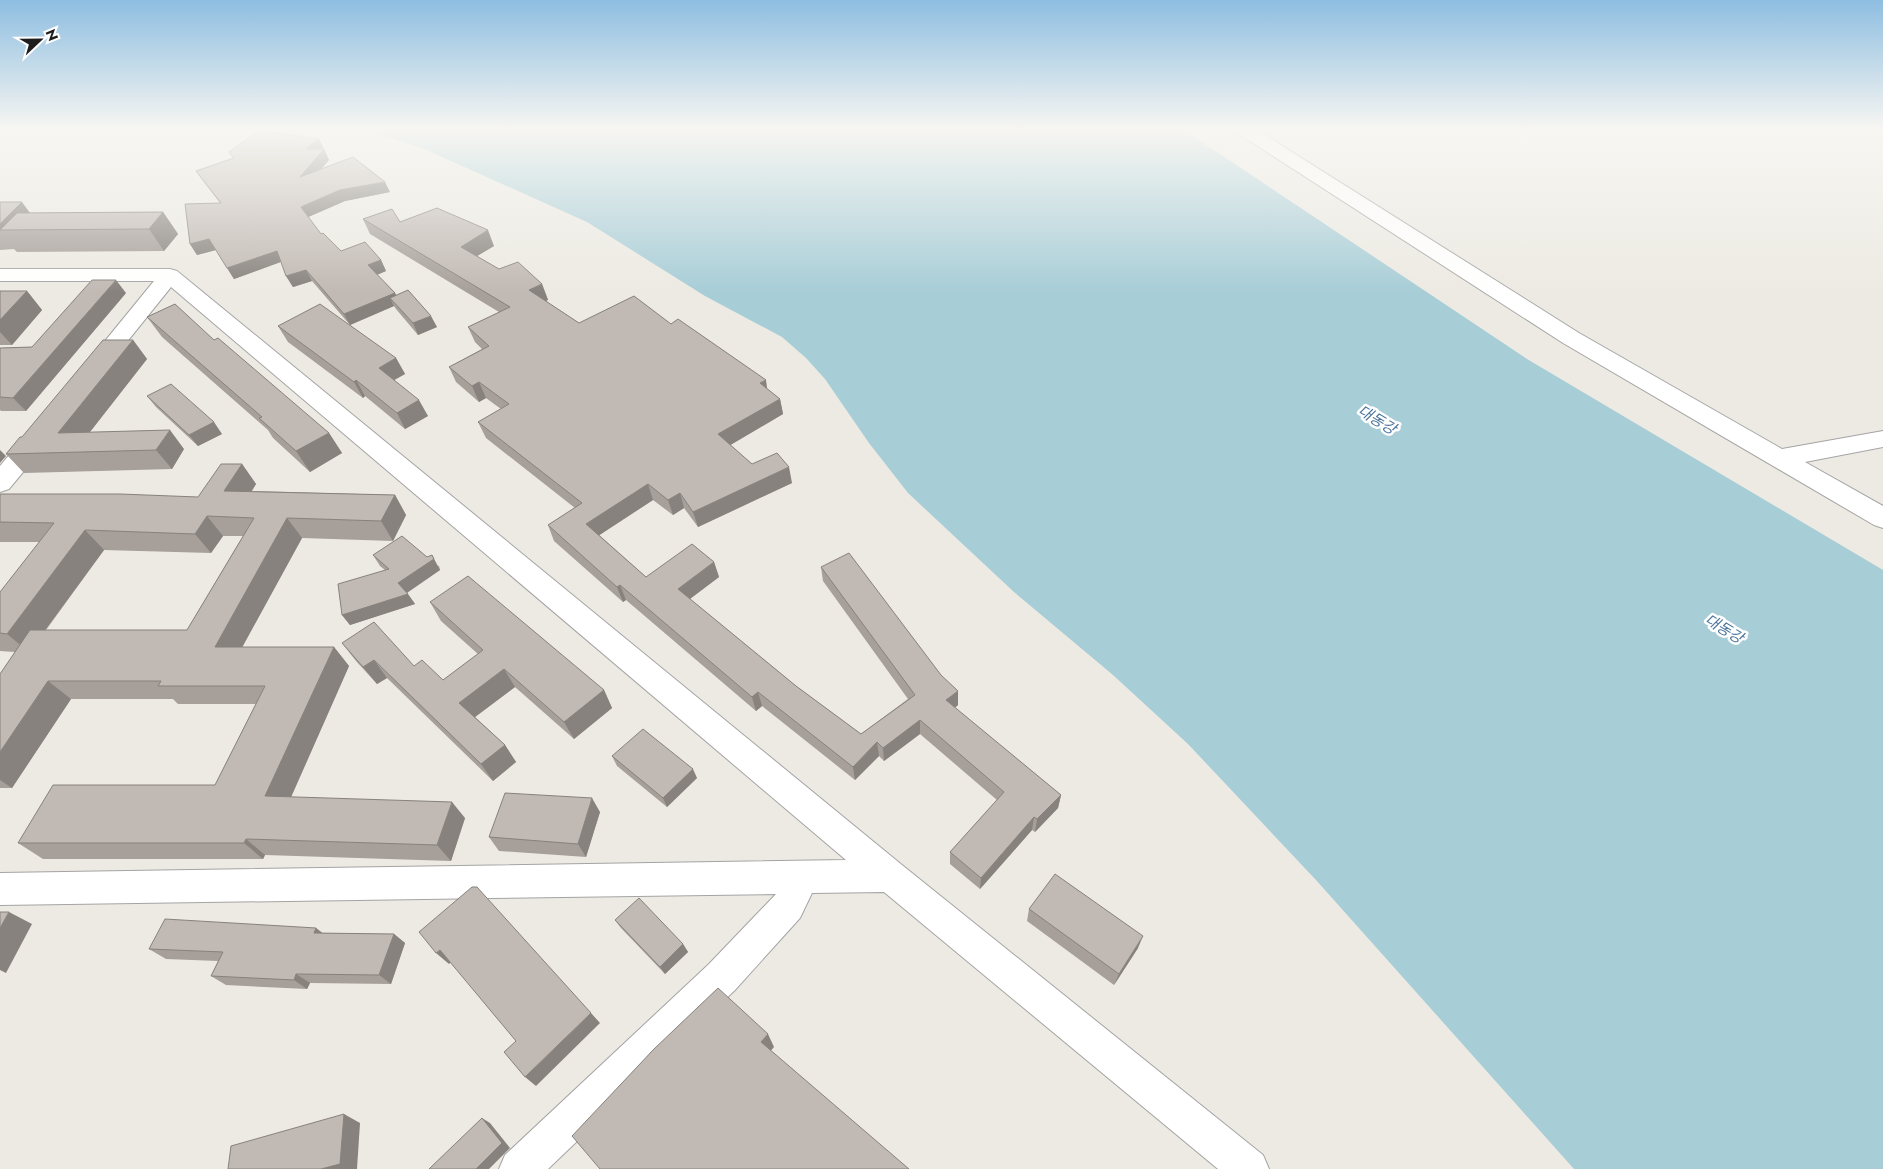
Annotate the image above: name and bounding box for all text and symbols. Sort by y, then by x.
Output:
north arrow [15,15,65,65]
text: N [41,26,63,44]
water label: 대동강 [1354,400,1402,441]
water label: 대동강 [1701,609,1749,650]

